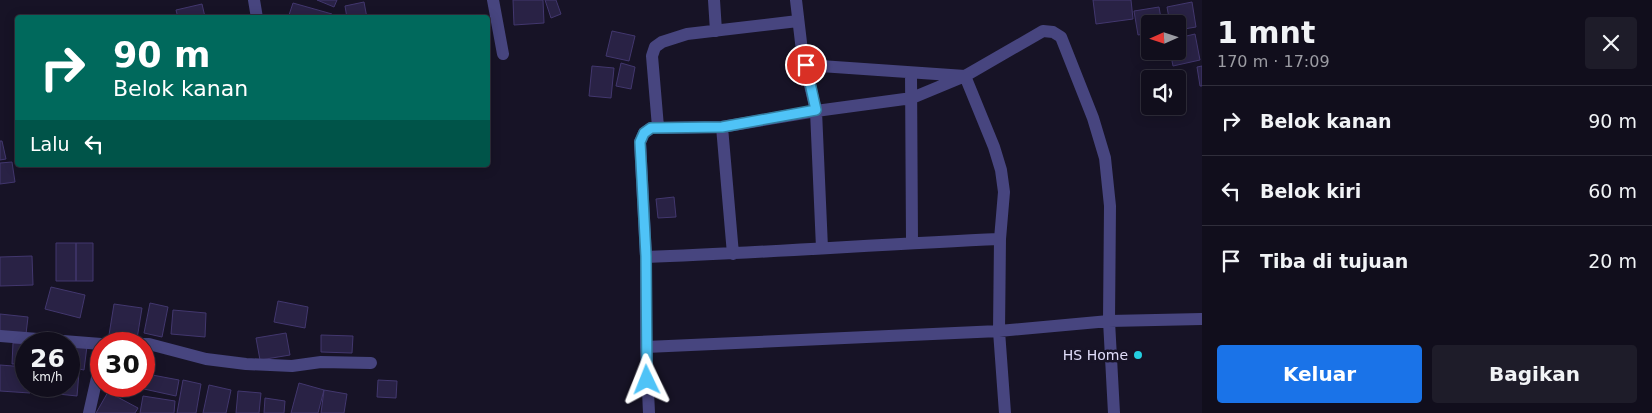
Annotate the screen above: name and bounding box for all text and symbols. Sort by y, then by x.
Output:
north arrow [1141,15,1186,60]
map controls [1141,15,1186,115]
text: 1 mnt [1217,15,1315,50]
button: close [1585,17,1637,69]
icon: right [30,35,95,100]
text: 90 m [113,35,210,75]
pin [785,44,827,86]
icon: arrive [792,51,820,79]
text: 170 m · 17:09 [1217,52,1330,71]
button: sound [1141,70,1186,115]
text: Belok kanan [113,76,248,101]
icon: right [1217,107,1245,135]
text: Belok kanan [1260,110,1392,132]
text: 90 m [1588,110,1637,132]
icon: left [80,130,108,158]
text: Lalu [30,133,70,155]
icon: left [1217,177,1245,205]
text: Belok kiri [1260,180,1361,202]
text: 60 m [1588,180,1637,202]
icon: arrive [1217,247,1245,275]
text: Tiba di tujuan [1260,250,1408,272]
text: 20 m [1588,250,1637,272]
speed limit sign: 30 [90,332,155,397]
text: 26 [30,344,65,373]
button: Keluar [1217,345,1422,403]
button: Bagikan [1432,345,1637,403]
place label: HS Home [1063,347,1128,363]
marker: HS Home [1132,349,1144,361]
position arrow [620,353,672,405]
text: km/h [32,370,63,384]

